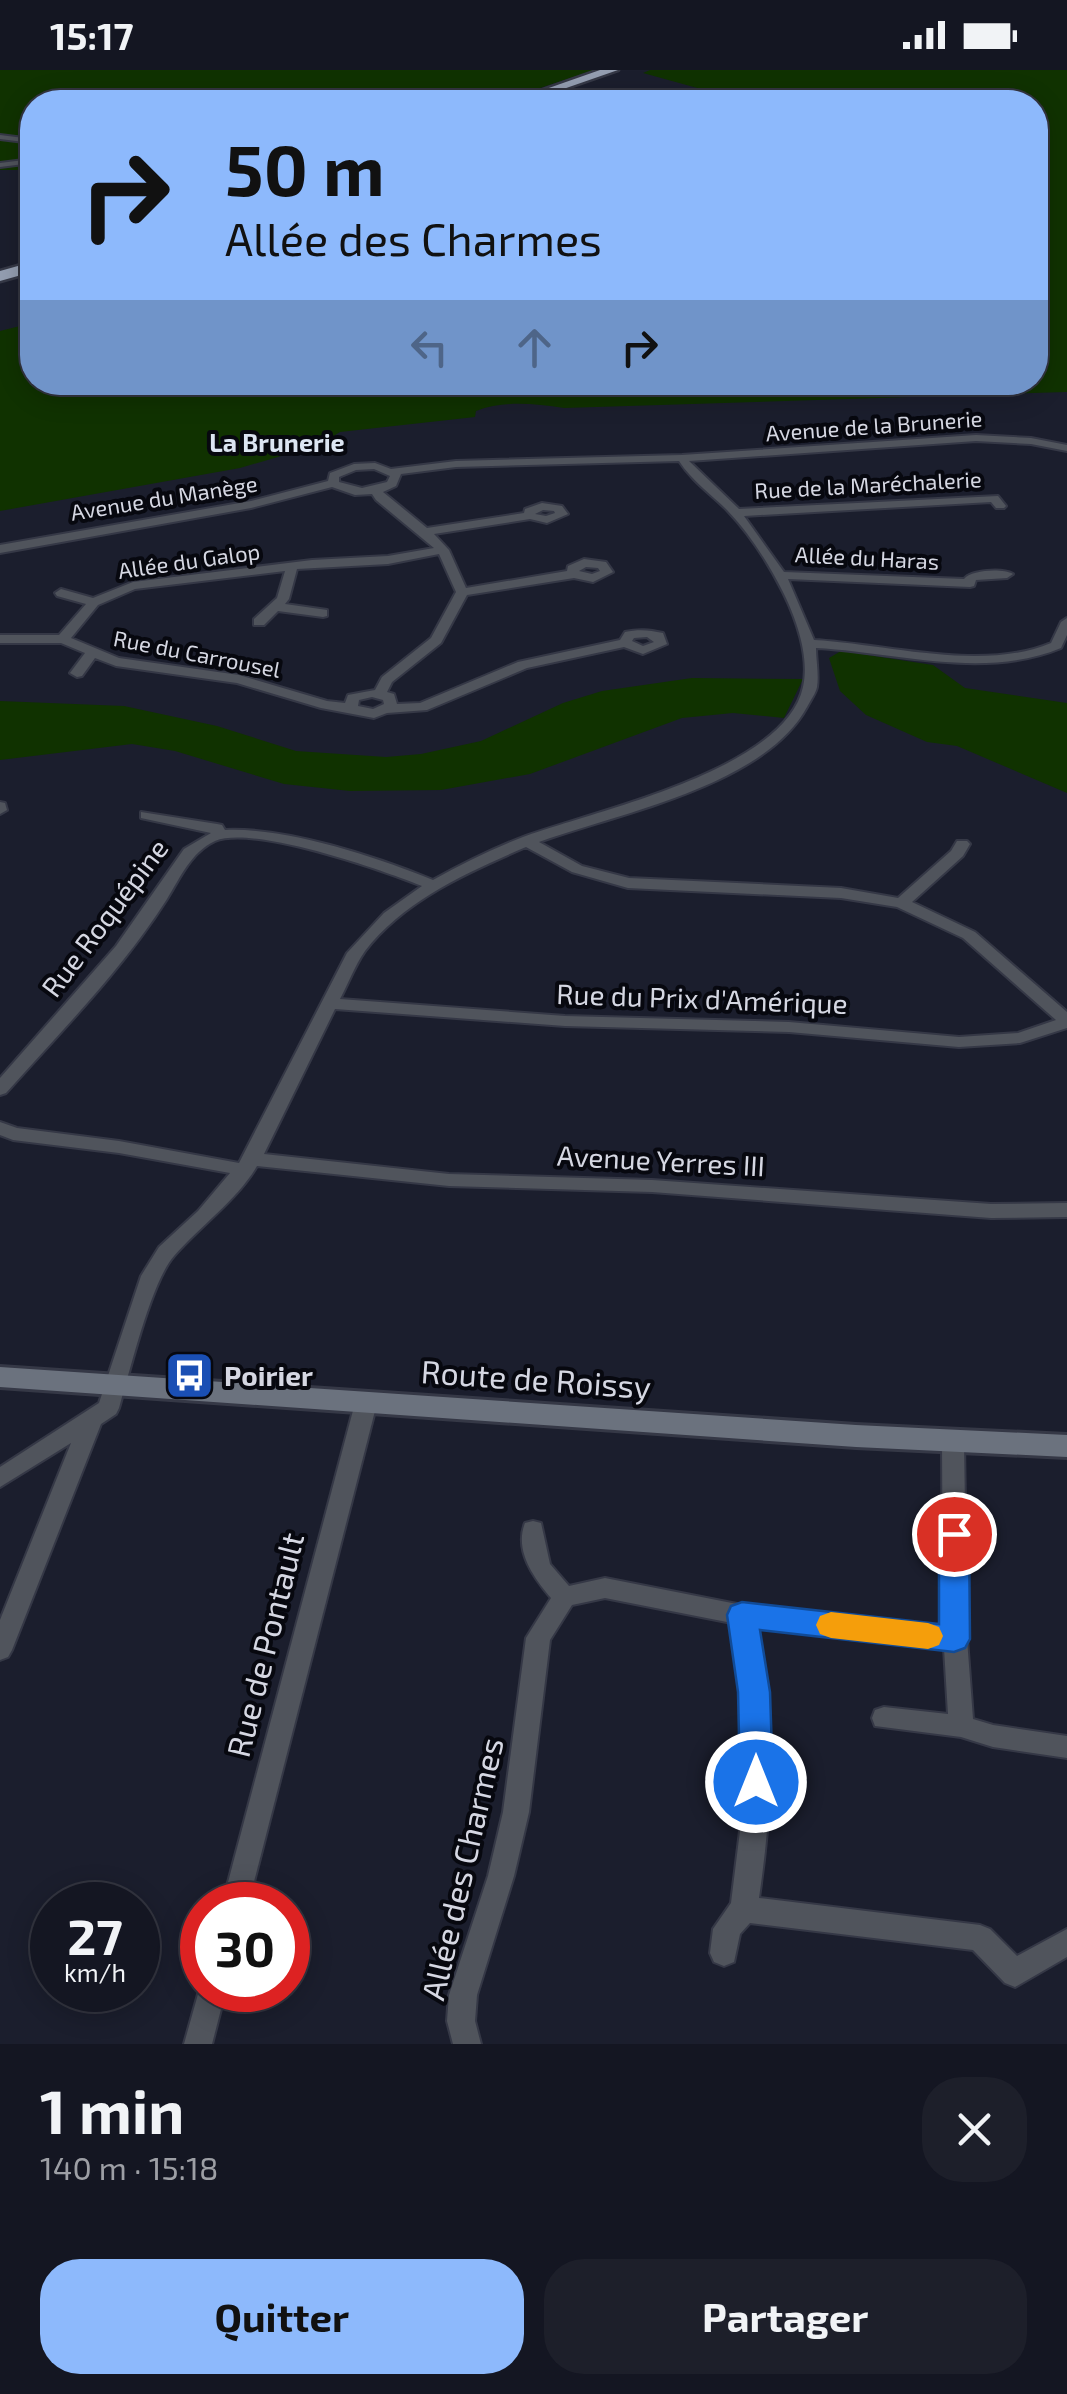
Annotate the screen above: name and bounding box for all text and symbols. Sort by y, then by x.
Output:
text: 15:17 [50,12,134,58]
text: 50 m [225,126,385,210]
icon: right [60,130,190,260]
text: Allée des Charmes [225,211,602,265]
icon: left [402,320,457,375]
icon: ahead [507,320,562,375]
icon: right [612,320,667,375]
street label: Avenue de la Brunerie [765,404,983,446]
district label: La Brunerie [209,427,345,457]
street label: Rue de la Maréchalerie [754,465,982,503]
street label: Avenue du Manège [69,469,259,525]
street label: Allée du Galop [116,537,261,583]
street label: Allée du Haras [794,540,940,574]
street label: Rue du Carrousel [112,624,283,682]
street label: Rue Roquépine [34,832,175,1003]
street label: Rue du Prix d'Amérique [556,976,848,1020]
street label: Avenue Yerres III [556,1138,766,1182]
bus stop icon: Poirier [163,1350,215,1402]
street label: Route de Roissy [420,1351,652,1405]
place label: Poirier [224,1358,313,1392]
pin [912,1492,997,1577]
icon: arrive [927,1507,982,1562]
street label: Rue de Pontault [218,1528,310,1761]
position arrow [704,1730,808,1834]
street label: Allée des Charmes [412,1734,510,2003]
speed limit sign: 30 [180,1882,310,2012]
text: 27 [67,1905,123,1965]
text: km/h [64,1957,126,1987]
text: 1 min [40,2074,184,2146]
button: close [922,2077,1027,2182]
text: 140 m · 15:18 [40,2148,218,2186]
button: Quitter [40,2259,524,2374]
button: Partager [544,2259,1027,2374]

